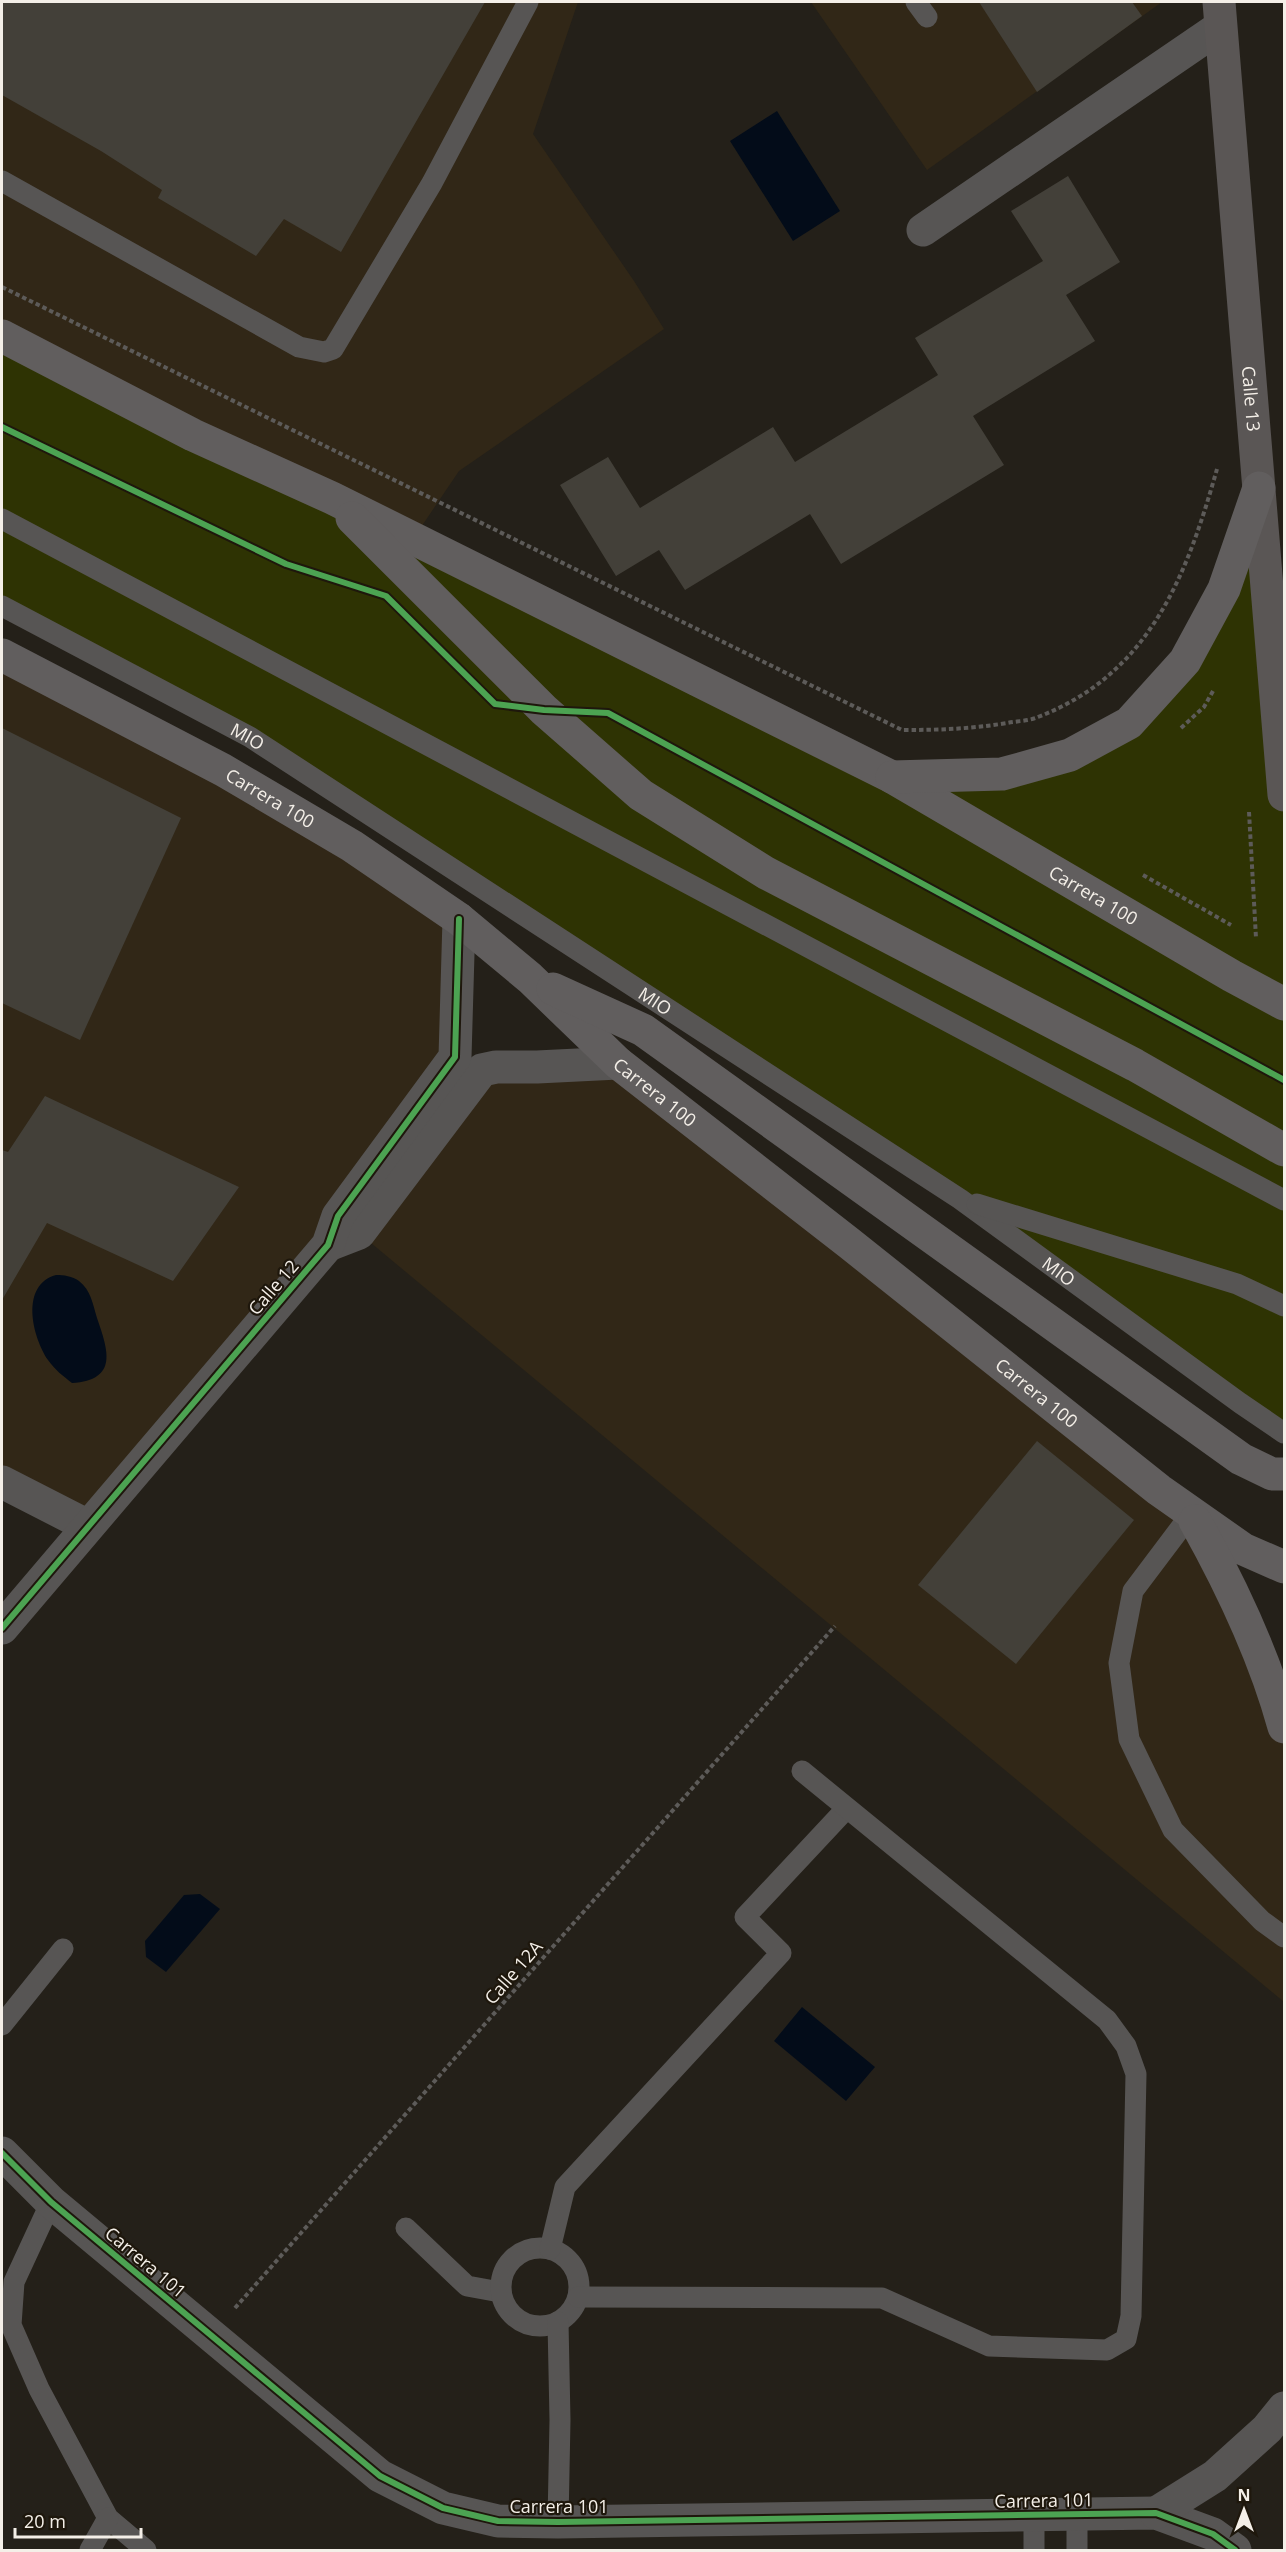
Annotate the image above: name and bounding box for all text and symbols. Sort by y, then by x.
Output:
street label: Calle 13 [1237,365,1266,432]
street label: MIO [227,717,269,755]
street label: Carrera 100 [221,762,319,833]
street label: Carrera 100 [1045,860,1142,930]
street label: MIO [634,981,677,1020]
street label: Carrera 100 [609,1052,702,1132]
street label: MIO [1038,1251,1080,1291]
street label: Calle 12 [242,1254,304,1320]
street label: Carrera 100 [991,1352,1083,1433]
street label: Calle 12A [479,1935,548,2009]
street label: Carrera 101 [100,2221,192,2303]
north arrow [1214,2480,1274,2540]
text: N [1237,2484,1251,2506]
street label: Carrera 101 [994,2487,1094,2513]
street label: Carrera 101 [509,2494,609,2518]
scale bar [15,2501,141,2539]
text: 20 m [24,2509,66,2533]

